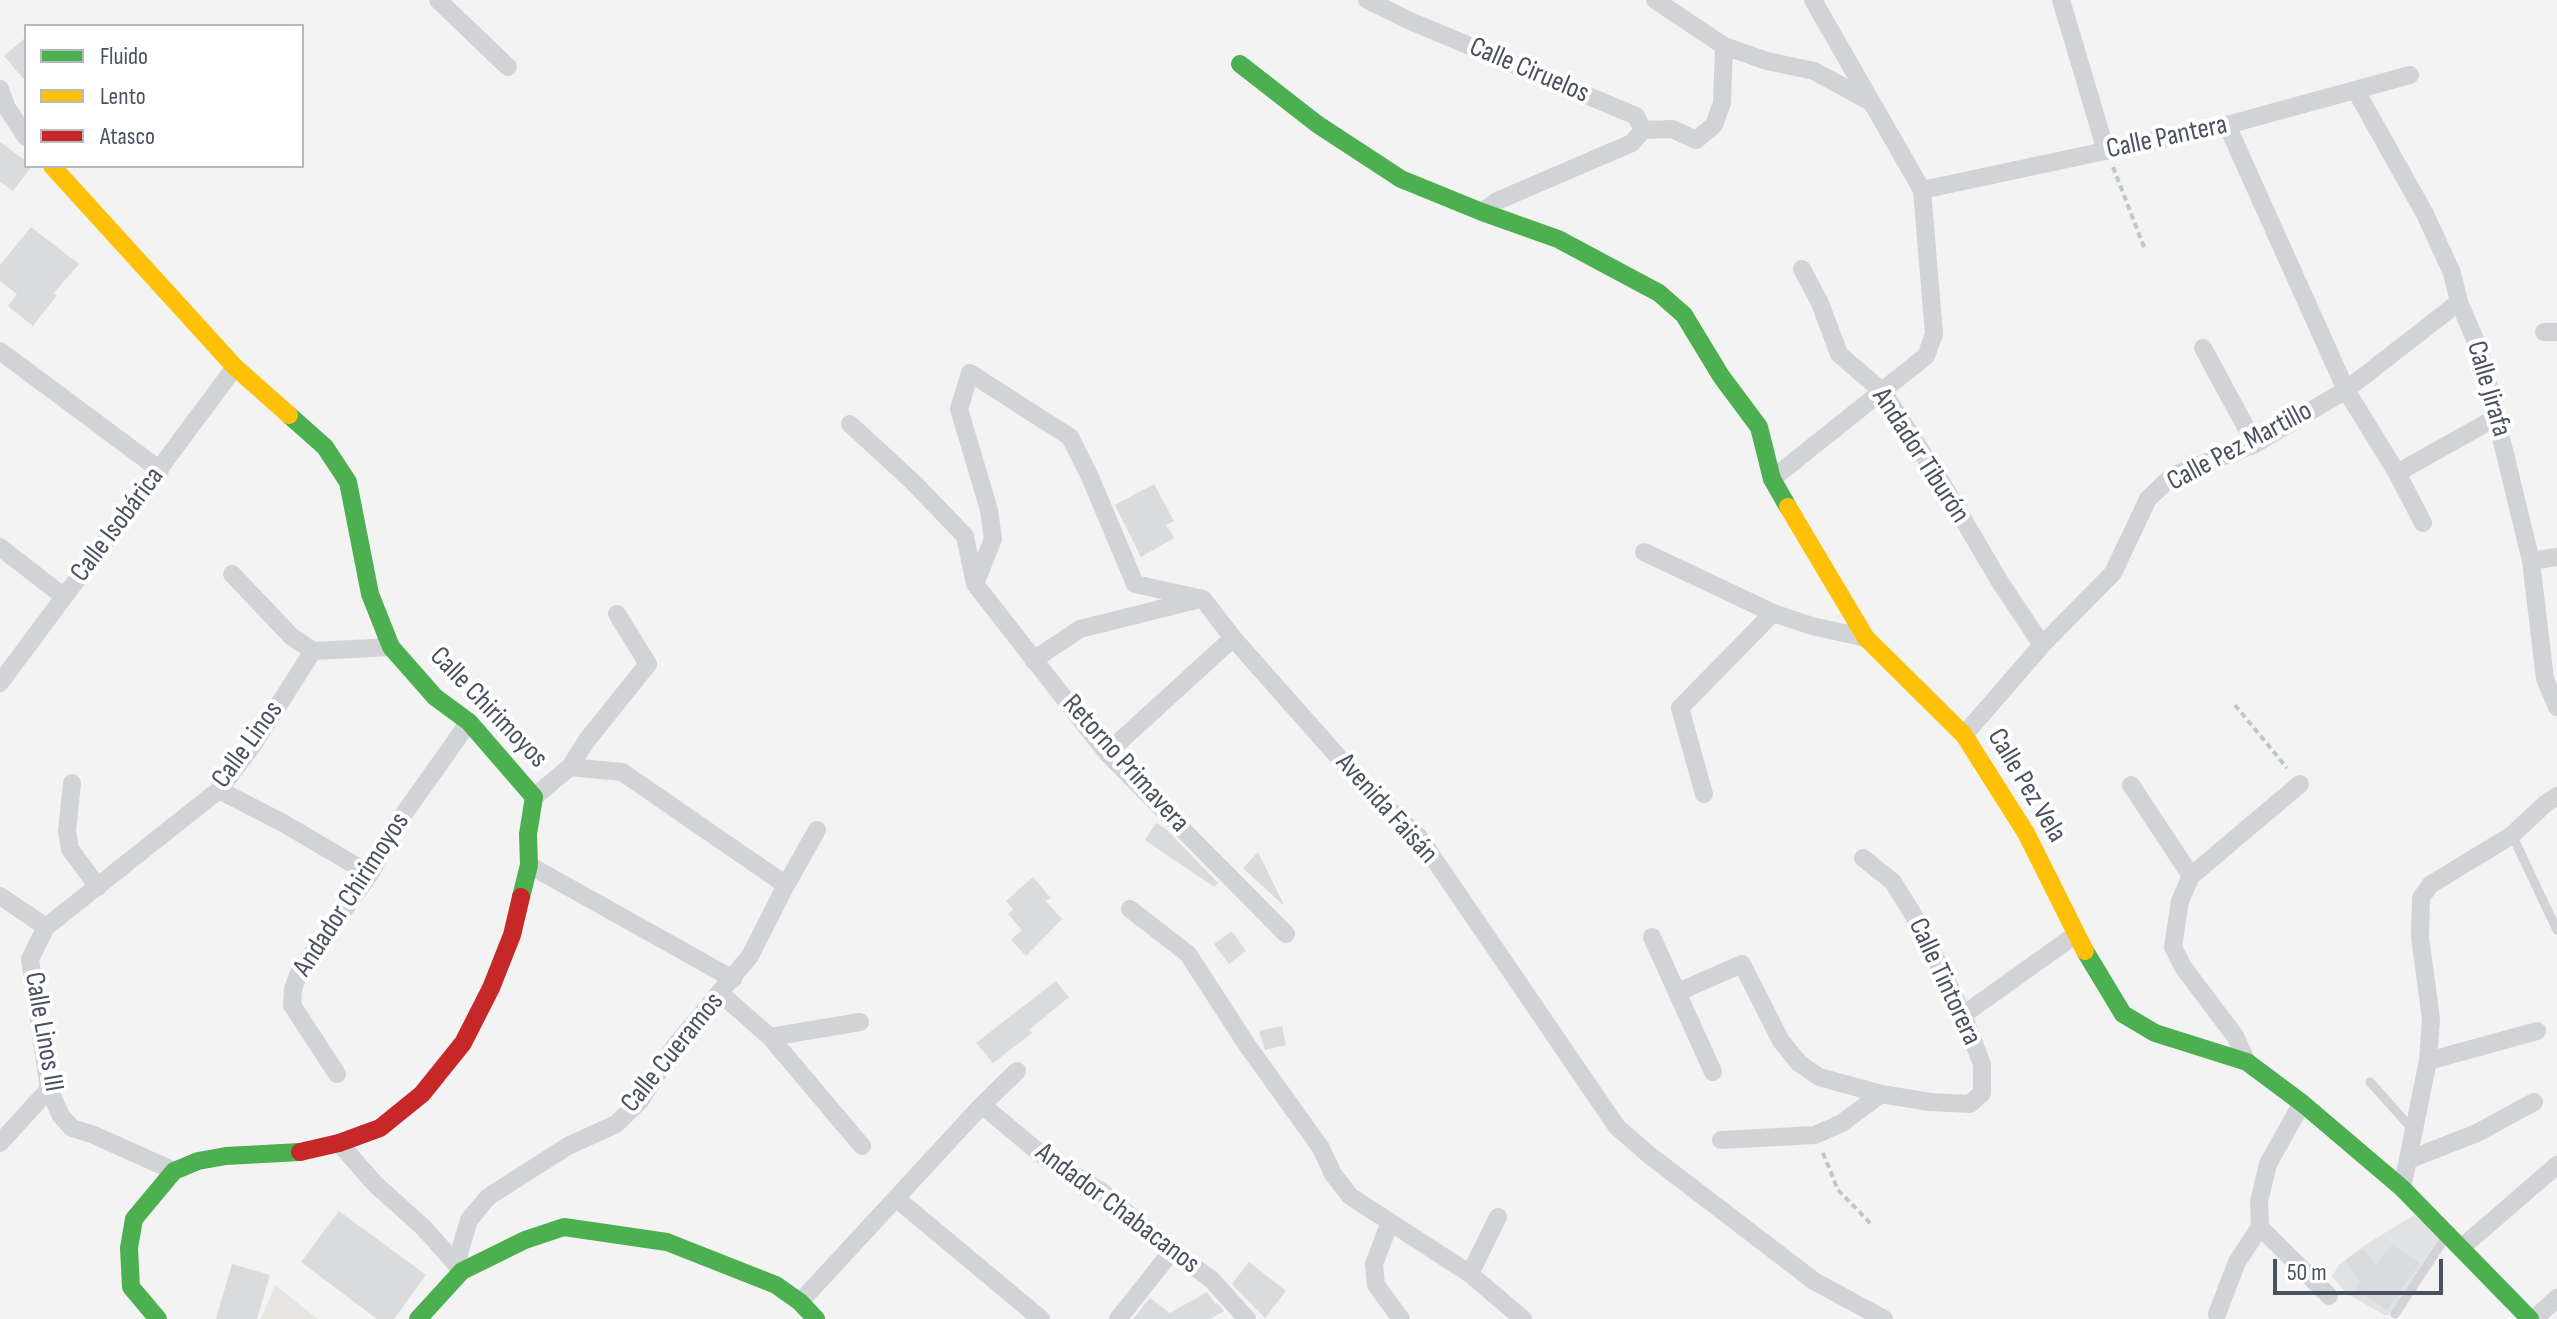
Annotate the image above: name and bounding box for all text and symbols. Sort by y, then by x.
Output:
legend [24,24,304,168]
street label: Calle Ciruelos [1464,31,1594,111]
text: Fluido [100,42,148,71]
text: Lento [100,82,146,111]
street label: Calle Pantera [2104,109,2230,167]
text: Atasco [100,122,155,151]
street label: Calle Jirafa [2458,337,2518,441]
street label: Andador Tiburón [1864,382,1976,530]
street label: Calle Pez Martillo [2162,395,2318,499]
street label: Calle Isobárica [64,461,172,589]
street label: Calle Chirimoyos [422,640,554,776]
street label: Retorno Primavera [1054,688,1196,840]
street label: Calle Linos [205,695,291,795]
street label: Calle Pez Vela [1979,723,2073,849]
street label: Avenida Faisán [1328,747,1444,871]
street label: Andador Chirimoyos [287,807,417,983]
street label: Calle Tintorera [1900,913,1988,1051]
street label: Calle Linos III [16,970,70,1094]
street label: Calle Cueramos [614,986,732,1120]
street label: Andador Chabacanos [1028,1136,1206,1282]
scale bar [2277,1243,2447,1293]
text: 50 m [2287,1258,2327,1287]

